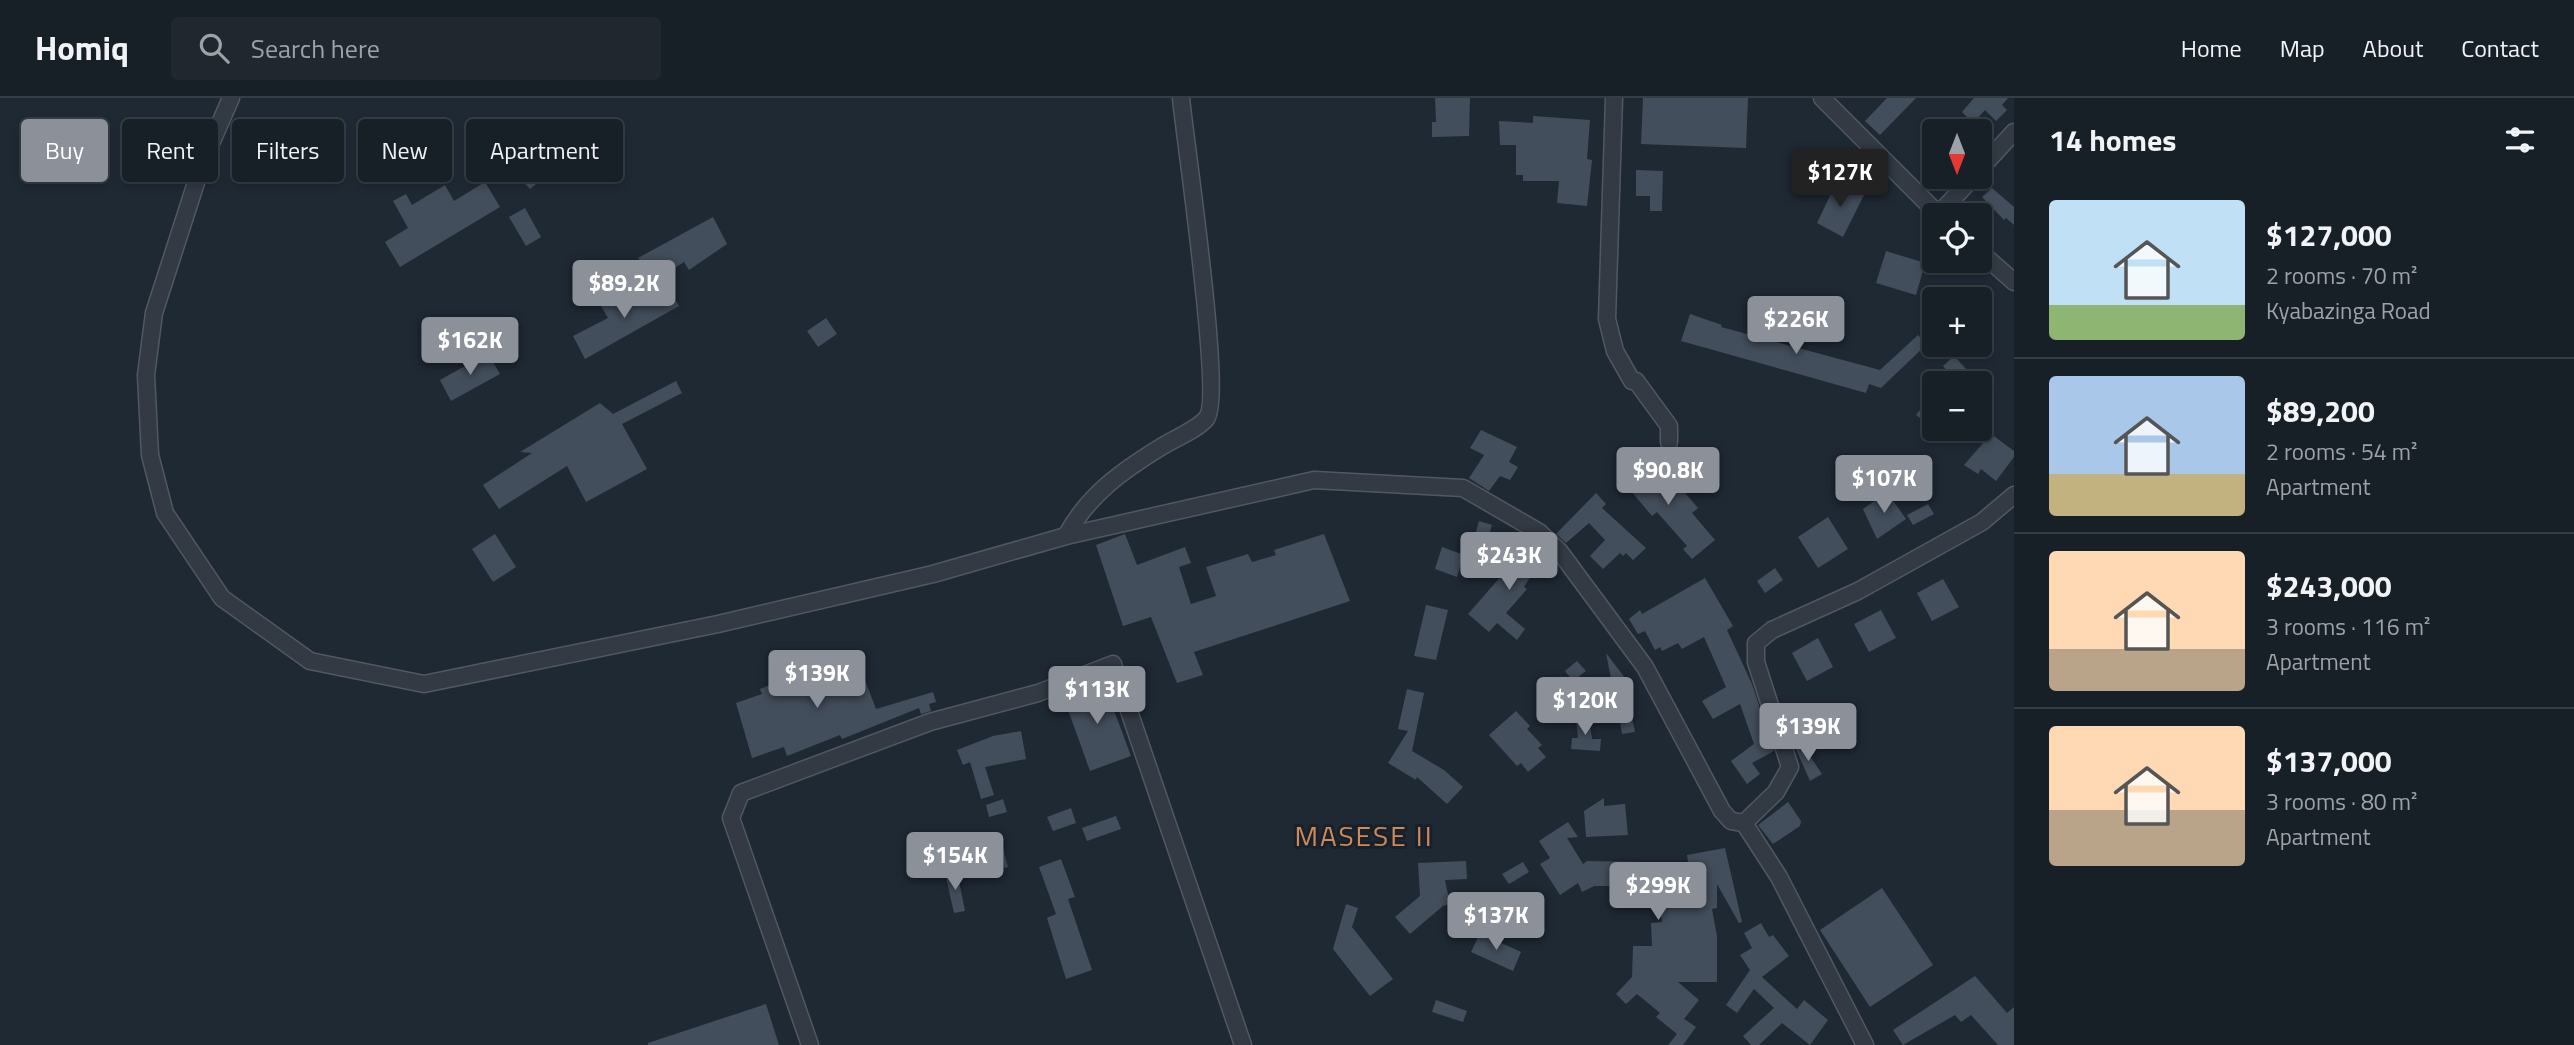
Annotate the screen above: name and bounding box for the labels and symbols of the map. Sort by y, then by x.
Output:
north arrow [1922,119,1992,189]
pin: $127K [1791,150,1889,209]
pin: $89.2K [567,260,681,320]
pin: $226K [1747,296,1845,356]
pin: $162K [421,317,519,377]
pin: $90.8K [1611,448,1725,507]
pin: $107K [1835,456,1933,515]
pin: $243K [1460,532,1558,592]
pin: $139K [768,650,866,710]
pin: $113K [1048,666,1146,726]
pin: $120K [1536,678,1634,737]
pin: $139K [1759,704,1857,763]
district label: MASESE II [1294,814,1434,857]
pin: $154K [906,832,1004,892]
pin: $299K [1609,862,1707,922]
pin: $137K [1447,892,1545,952]

